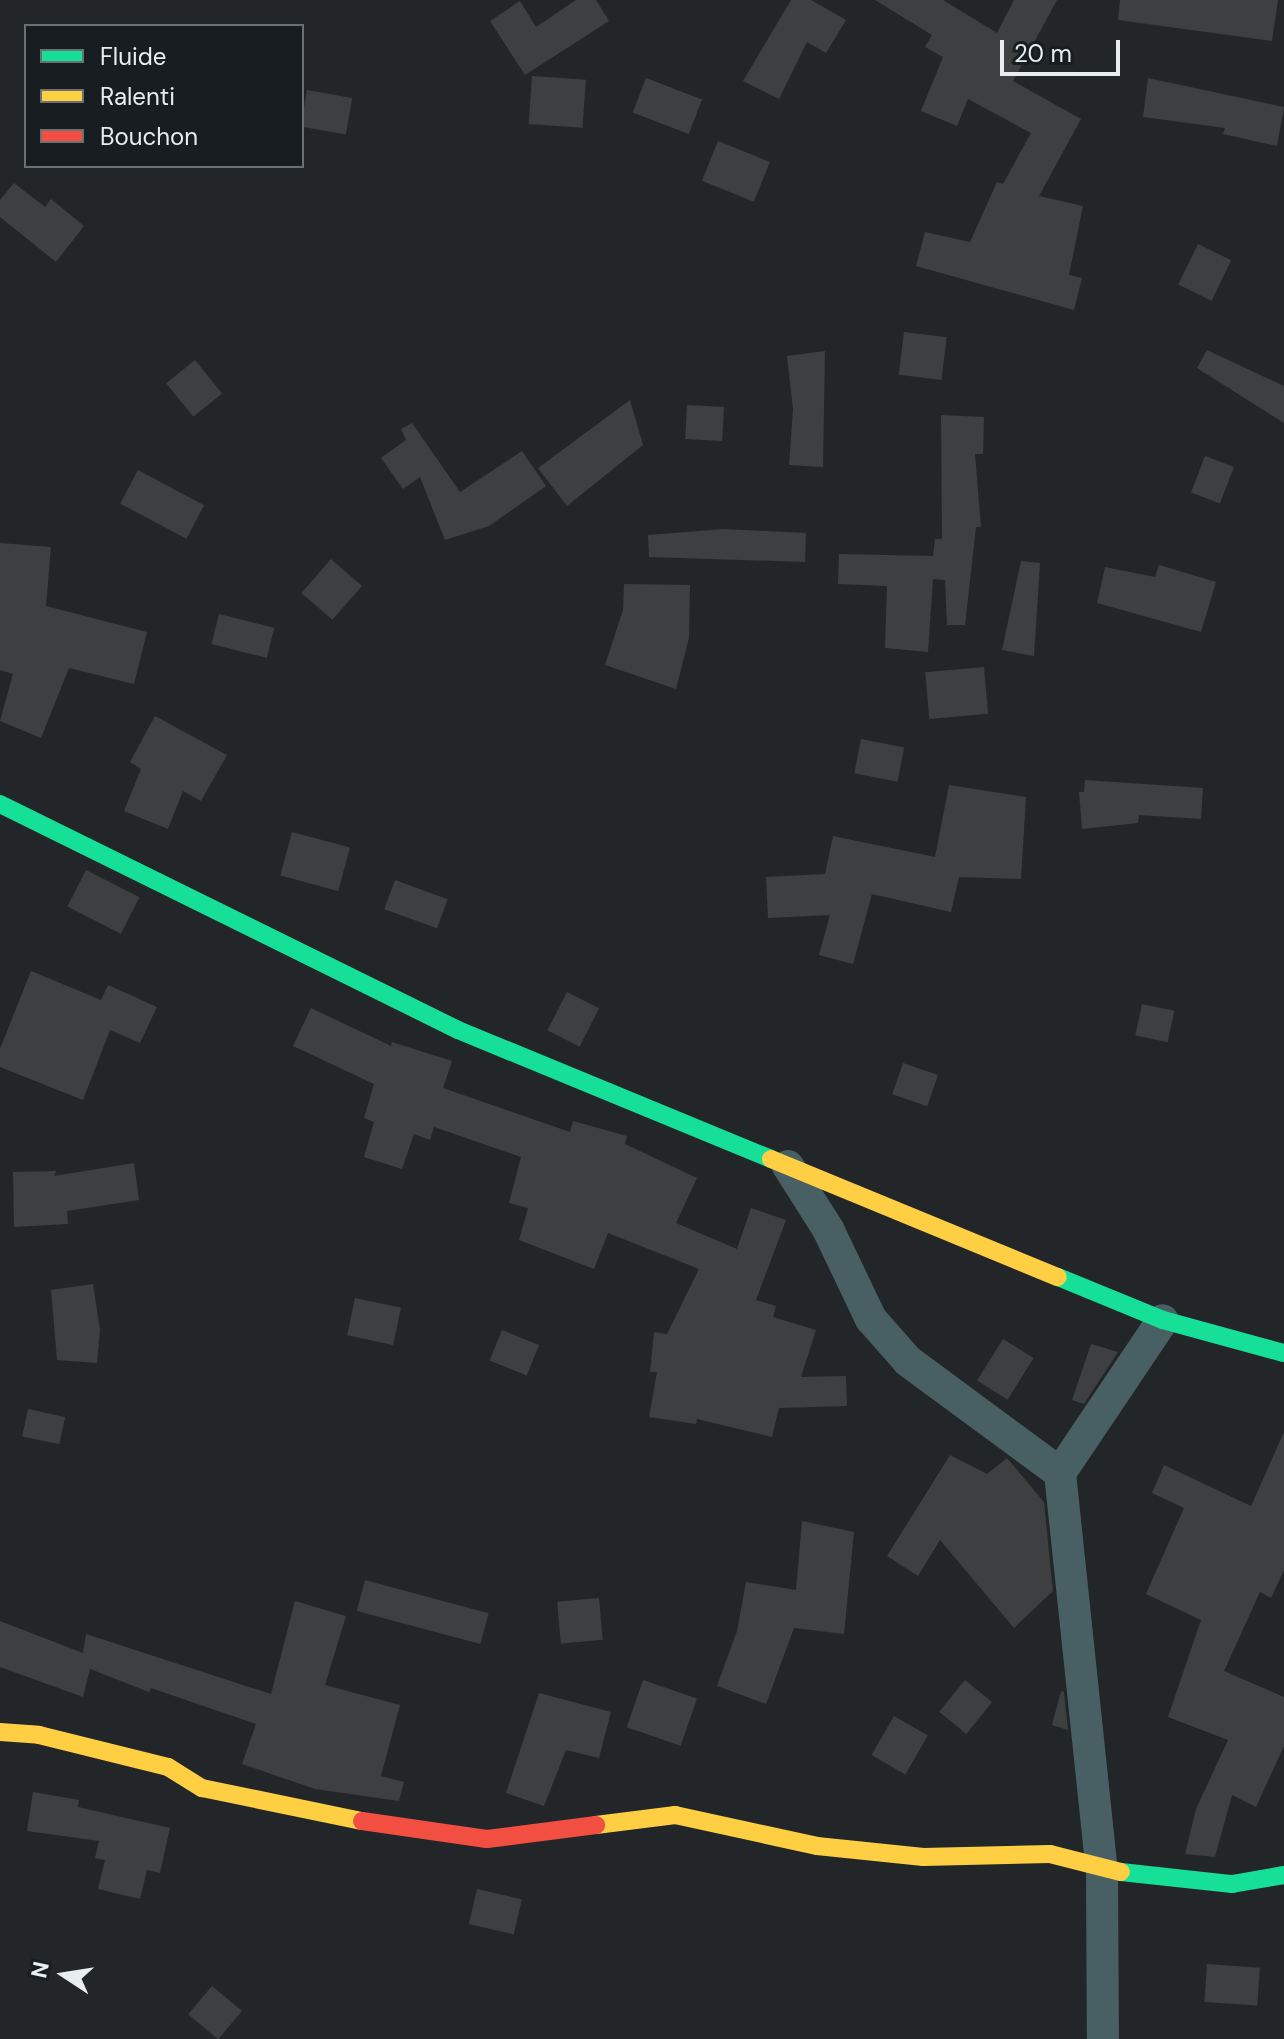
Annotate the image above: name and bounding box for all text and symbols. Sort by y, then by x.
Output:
legend [24,24,304,168]
scale bar [1004,24,1124,74]
text: 20 m [1014,38,1072,69]
text: Fluide [100,41,166,72]
text: Ralenti [100,81,175,112]
text: Bouchon [100,121,198,152]
north arrow [24,1935,104,2015]
text: N [24,1959,56,1981]

